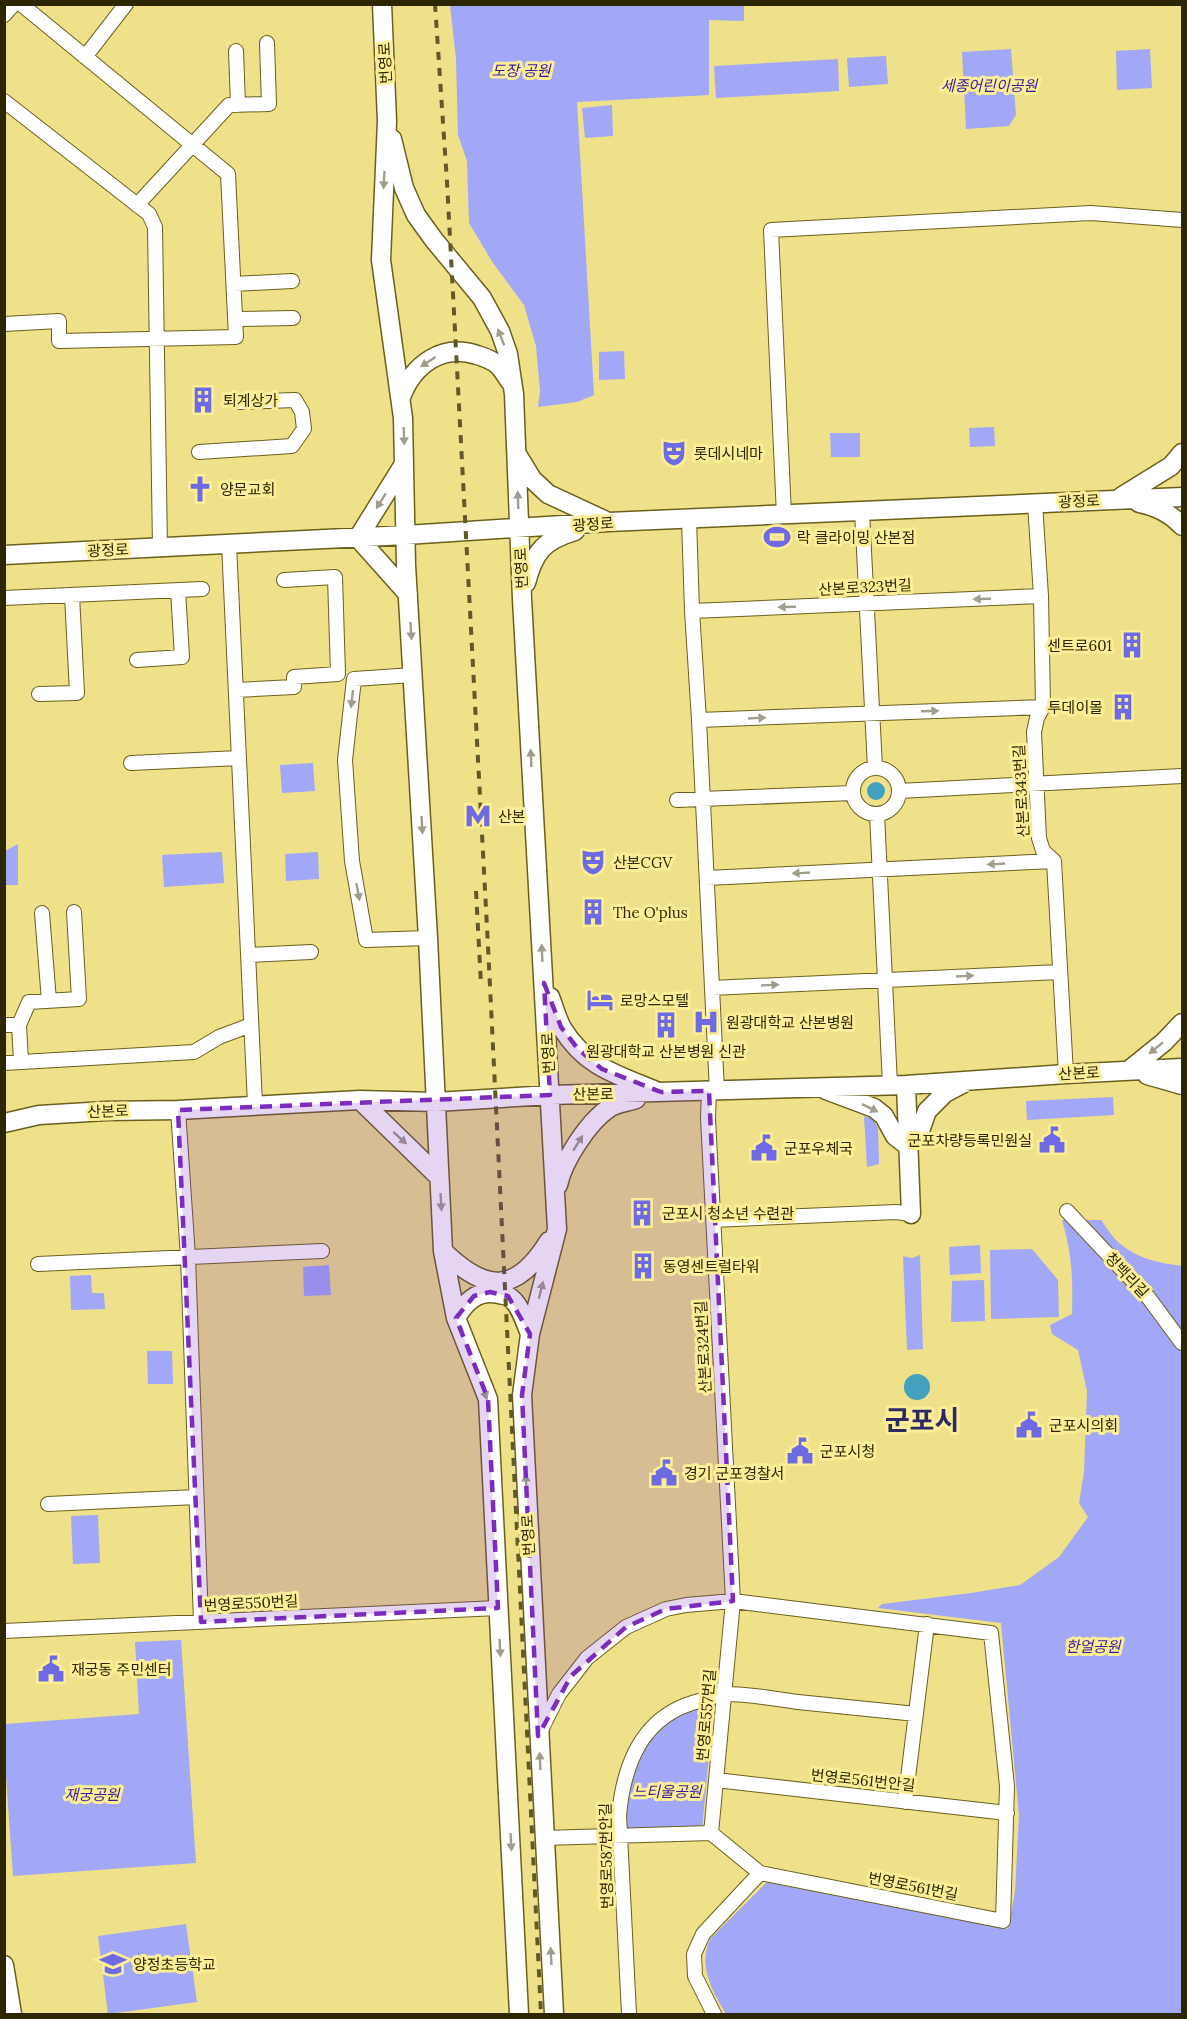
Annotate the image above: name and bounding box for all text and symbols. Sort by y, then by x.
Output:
street label: 번영로 [374,42,396,84]
park label: 도장 공원 [491,61,552,80]
park label: 세종어린이공원 [941,76,1038,95]
one-way arrow [379,170,389,189]
one-way arrow [496,328,506,346]
one-way arrow [420,356,436,367]
building icon: 퇴계상가 [188,385,218,415]
place label: 퇴계상가 [223,391,278,410]
one-way arrow [399,426,408,445]
theatre icon: 롯데시네마 [659,438,689,468]
place label: 롯데시네마 [694,444,763,463]
church icon: 양문교회 [185,474,215,504]
place label: 양문교회 [220,480,275,499]
street label: 광정로 [1058,490,1100,512]
one-way arrow [514,491,523,510]
one-way arrow [376,493,387,509]
street label: 광정로 [572,513,614,535]
sports icon: 락 클라이밍 산본점 [762,522,792,552]
place label: 락 클라이밍 산본점 [797,528,915,547]
street label: 광정로 [87,539,129,561]
street label: 번영로 [511,547,531,589]
street label: 산본로323번길 [818,575,912,599]
one-way arrow [973,594,992,603]
one-way arrow [778,603,797,612]
one-way arrow [406,621,415,640]
building icon: 센트로601 [1117,630,1147,660]
place label: 센트로601 [1047,636,1112,655]
one-way arrow [347,689,356,708]
building icon: 투데이몰 [1108,692,1138,722]
place label: 투데이몰 [1048,698,1103,717]
one-way arrow [921,706,940,716]
one-way arrow [748,713,767,722]
street label: 산본로343번길 [1009,744,1033,838]
one-way arrow [527,749,536,768]
metro station icon: 산본 [463,801,493,831]
place label: 산본 [498,807,526,826]
one-way arrow [417,816,426,835]
theatre icon: 산본CGV [578,847,608,877]
place label: 산본CGV [613,853,673,872]
one-way arrow [986,860,1005,869]
one-way arrow [791,869,810,878]
one-way arrow [354,883,363,902]
building icon: The O'plus [578,897,608,927]
place label: The O'plus [613,903,688,922]
one-way arrow [538,943,547,962]
one-way arrow [956,972,975,981]
one-way arrow [761,980,780,989]
hotel icon: 로망스모텔 [585,985,615,1015]
place label: 로망스모텔 [620,991,689,1010]
hospital icon: 원광대학교 산본병원 [691,1007,721,1037]
building icon: 원광대학교 산본병원 신관 [651,1010,681,1040]
place label: 원광대학교 산본병원 [726,1013,854,1032]
street label: 번영로 [537,1032,559,1074]
place label: 원광대학교 산본병원 신관 [586,1042,746,1061]
one-way arrow [1148,1042,1164,1055]
street label: 산본로 [1058,1062,1100,1084]
street label: 산본로 [572,1084,614,1104]
street label: 산본로 [87,1101,129,1121]
one-way arrow [862,1103,879,1113]
public building icon: 군포차량등록민원실 [1037,1125,1067,1155]
one-way arrow [392,1131,407,1144]
place label: 군포차량등록민원실 [908,1131,1032,1150]
public building icon: 군포우체국 [749,1133,779,1163]
one-way arrow [573,1135,584,1151]
place label: 군포우체국 [784,1139,853,1158]
one-way arrow [436,1193,445,1212]
building icon: 군포시 청소년 수련관 [627,1198,657,1228]
place label: 군포시 청소년 수련관 [662,1204,794,1223]
street label: 청백리길 [1101,1248,1153,1302]
building icon: 동영센트럴타워 [628,1251,658,1281]
place label: 동영센트럴타워 [663,1257,760,1276]
one-way arrow [537,1281,547,1299]
street label: 산본로324번길 [691,1300,715,1394]
one-way arrow [480,1382,489,1400]
district label: 군포시 [885,1403,959,1437]
public building icon: 군포시의회 [1014,1410,1044,1440]
place label: 군포시의회 [1049,1416,1118,1435]
public building icon: 군포시청 [785,1436,815,1466]
place label: 군포시청 [820,1442,875,1461]
public building icon: 경기 군포경찰서 [649,1458,679,1488]
place label: 경기 군포경찰서 [684,1464,785,1483]
one-way arrow [521,1473,530,1492]
street label: 번영로 [517,1514,539,1556]
street label: 번영로550번길 [203,1591,299,1615]
park label: 한얼공원 [1065,1637,1122,1656]
one-way arrow [496,1638,505,1657]
public building icon: 재궁동 주민센터 [36,1654,66,1684]
place label: 재궁동 주민센터 [71,1660,172,1679]
street label: 번영로557번길 [693,1668,719,1762]
one-way arrow [535,1752,544,1771]
street label: 번영로561번안길 [810,1765,916,1795]
park label: 느티울공원 [632,1782,703,1801]
park label: 재궁공원 [64,1785,121,1804]
street label: 번영로587번안길 [596,1803,616,1909]
one-way arrow [506,1833,515,1852]
street label: 번영로561번길 [866,1868,960,1904]
one-way arrow [546,1947,555,1966]
school or university icon: 양정초등학교 [98,1949,128,1979]
place label: 양정초등학교 [133,1955,216,1974]

